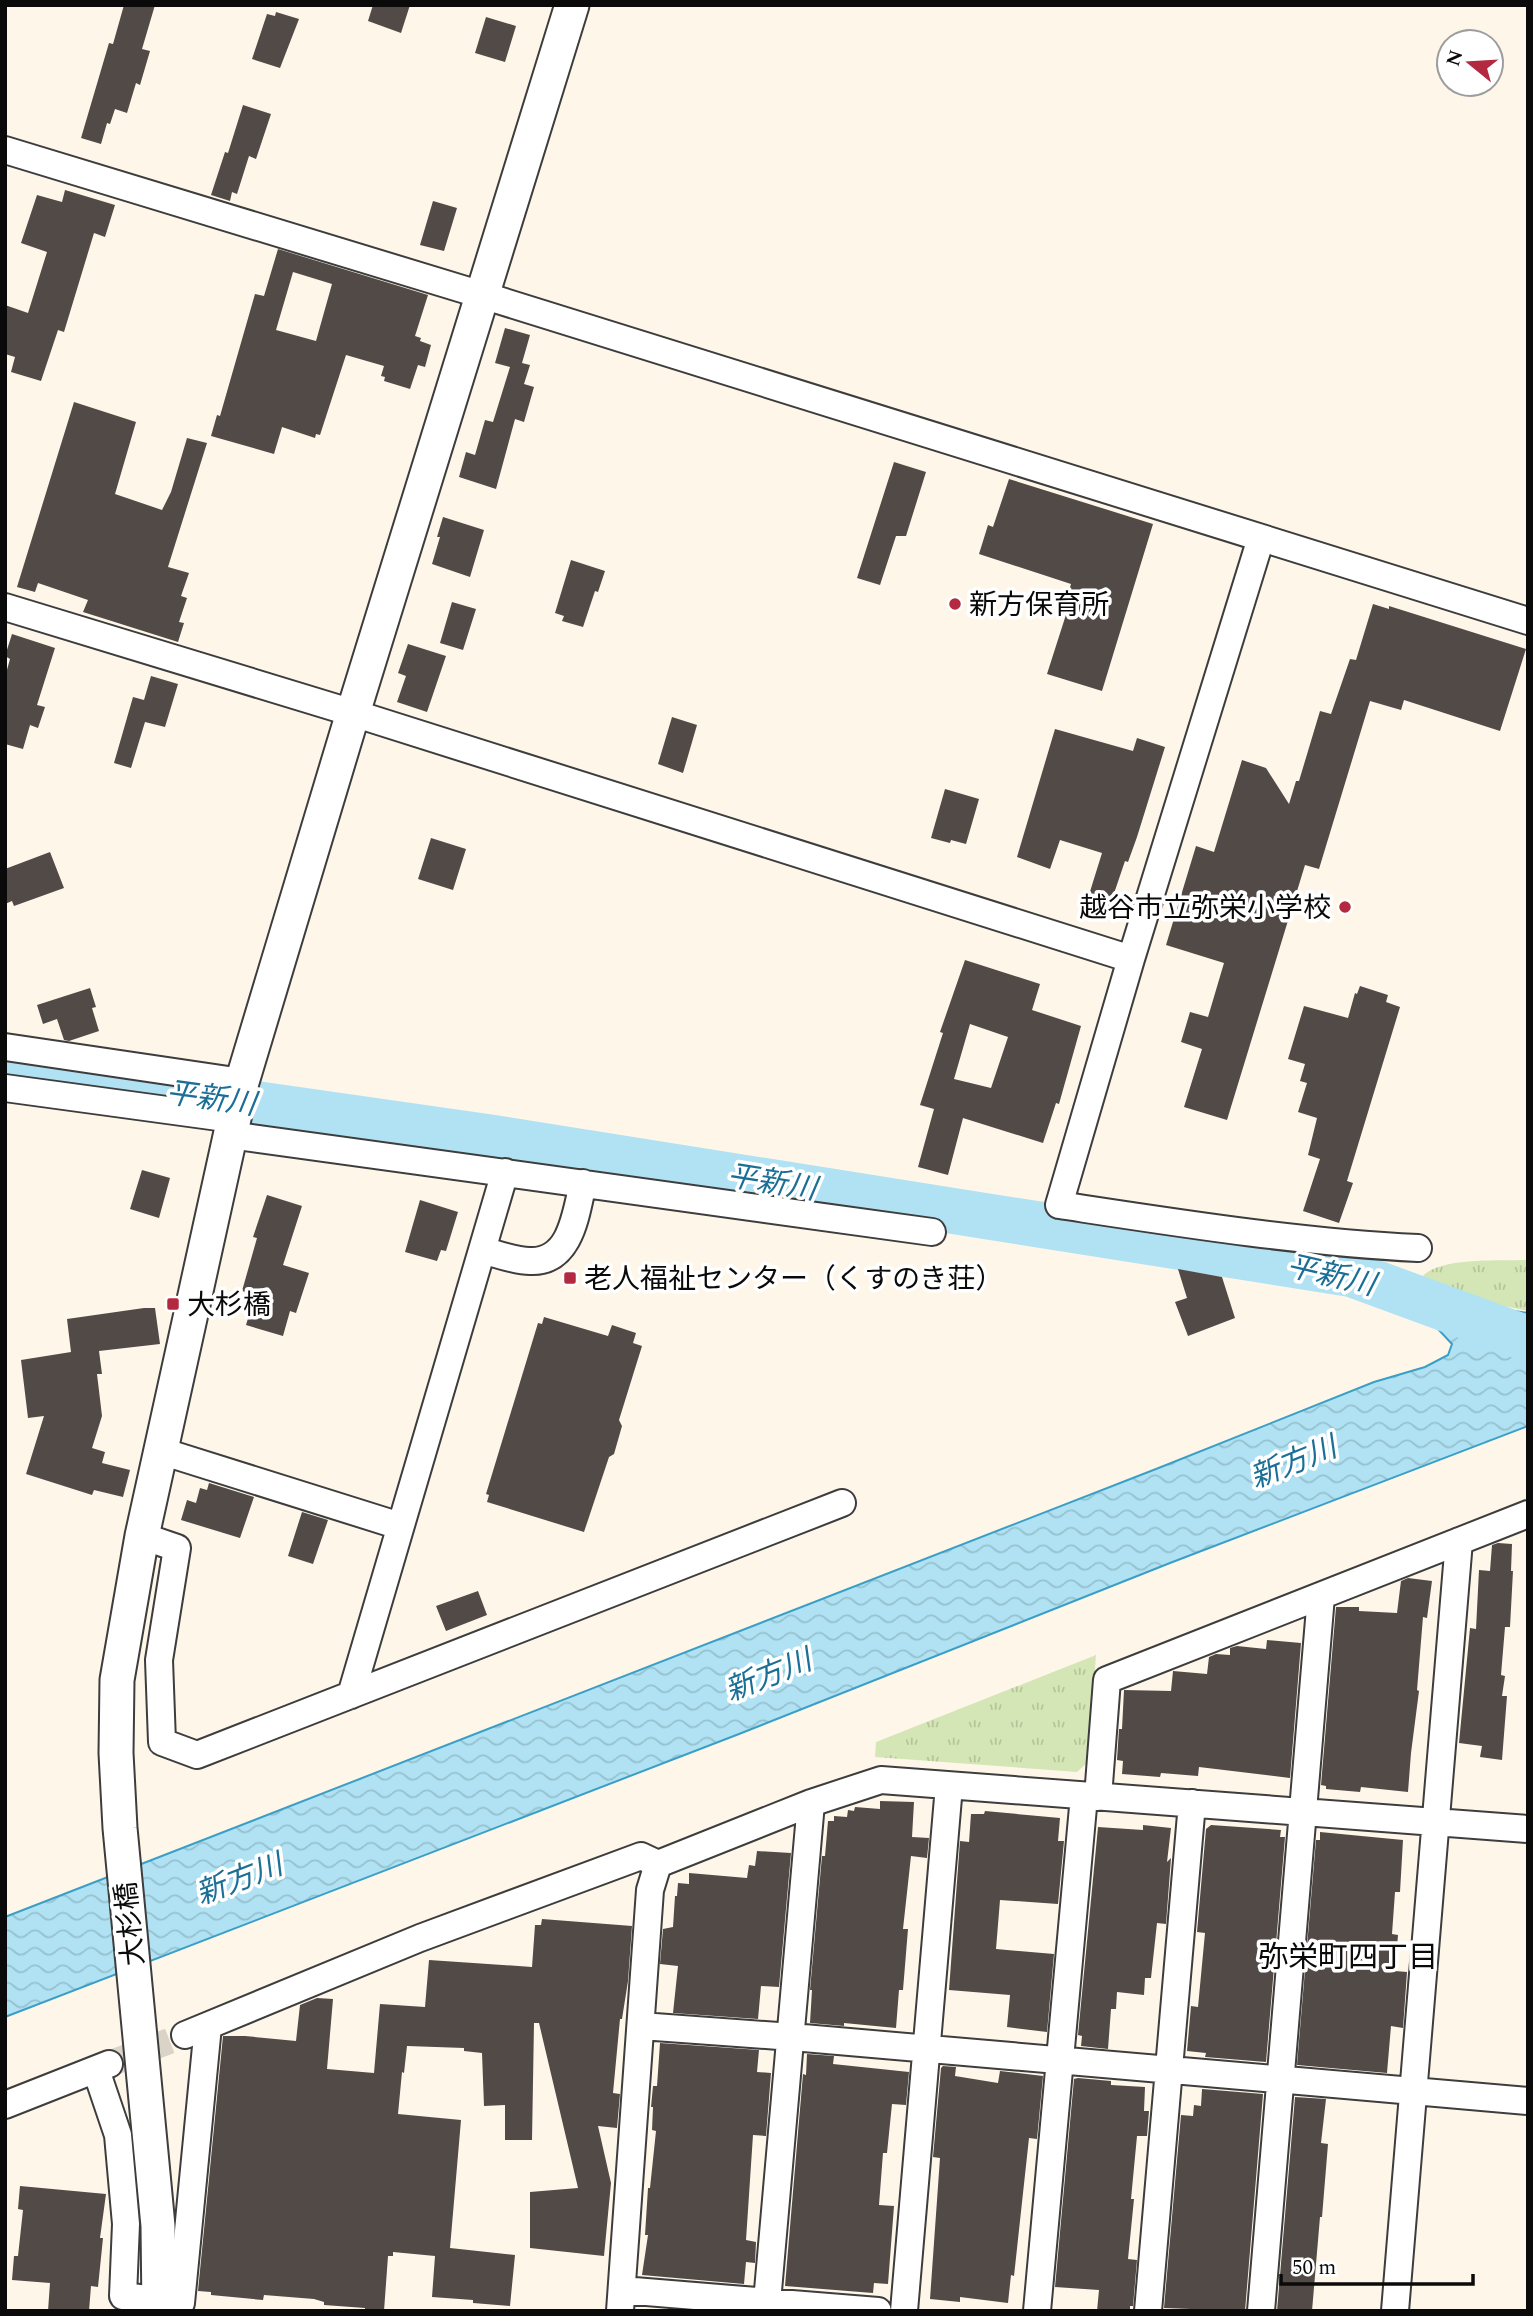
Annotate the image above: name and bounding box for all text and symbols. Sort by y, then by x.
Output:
north arrow [1435,28,1505,98]
text: N [1439,46,1471,70]
place label: 新方保育所 [969,584,1109,627]
marker: 新方保育所 [947,596,963,612]
place label: 越谷市立弥栄小学校 [1079,887,1331,930]
marker: 越谷市立弥栄小学校 [1337,899,1353,915]
water label: 平新川 [163,1070,262,1128]
water label: 平新川 [724,1153,823,1213]
water label: 平新川 [1282,1243,1383,1309]
place label: 老人福祉センター（くすのき荘） [584,1258,1003,1301]
marker: 老人福祉センター（くすのき荘） [562,1270,578,1286]
place label: 大杉橋 [187,1284,271,1327]
marker: 大杉橋 [165,1296,181,1312]
water label: 新方川 [1243,1424,1346,1501]
water label: 新方川 [718,1637,821,1714]
water label: 新方川 [189,1841,292,1918]
street label: 大杉橋 [105,1880,156,1968]
district label: 弥栄町四丁目 [1258,1935,1438,1981]
scale bar [1281,2242,1474,2286]
text: 50 m [1292,2252,1336,2284]

